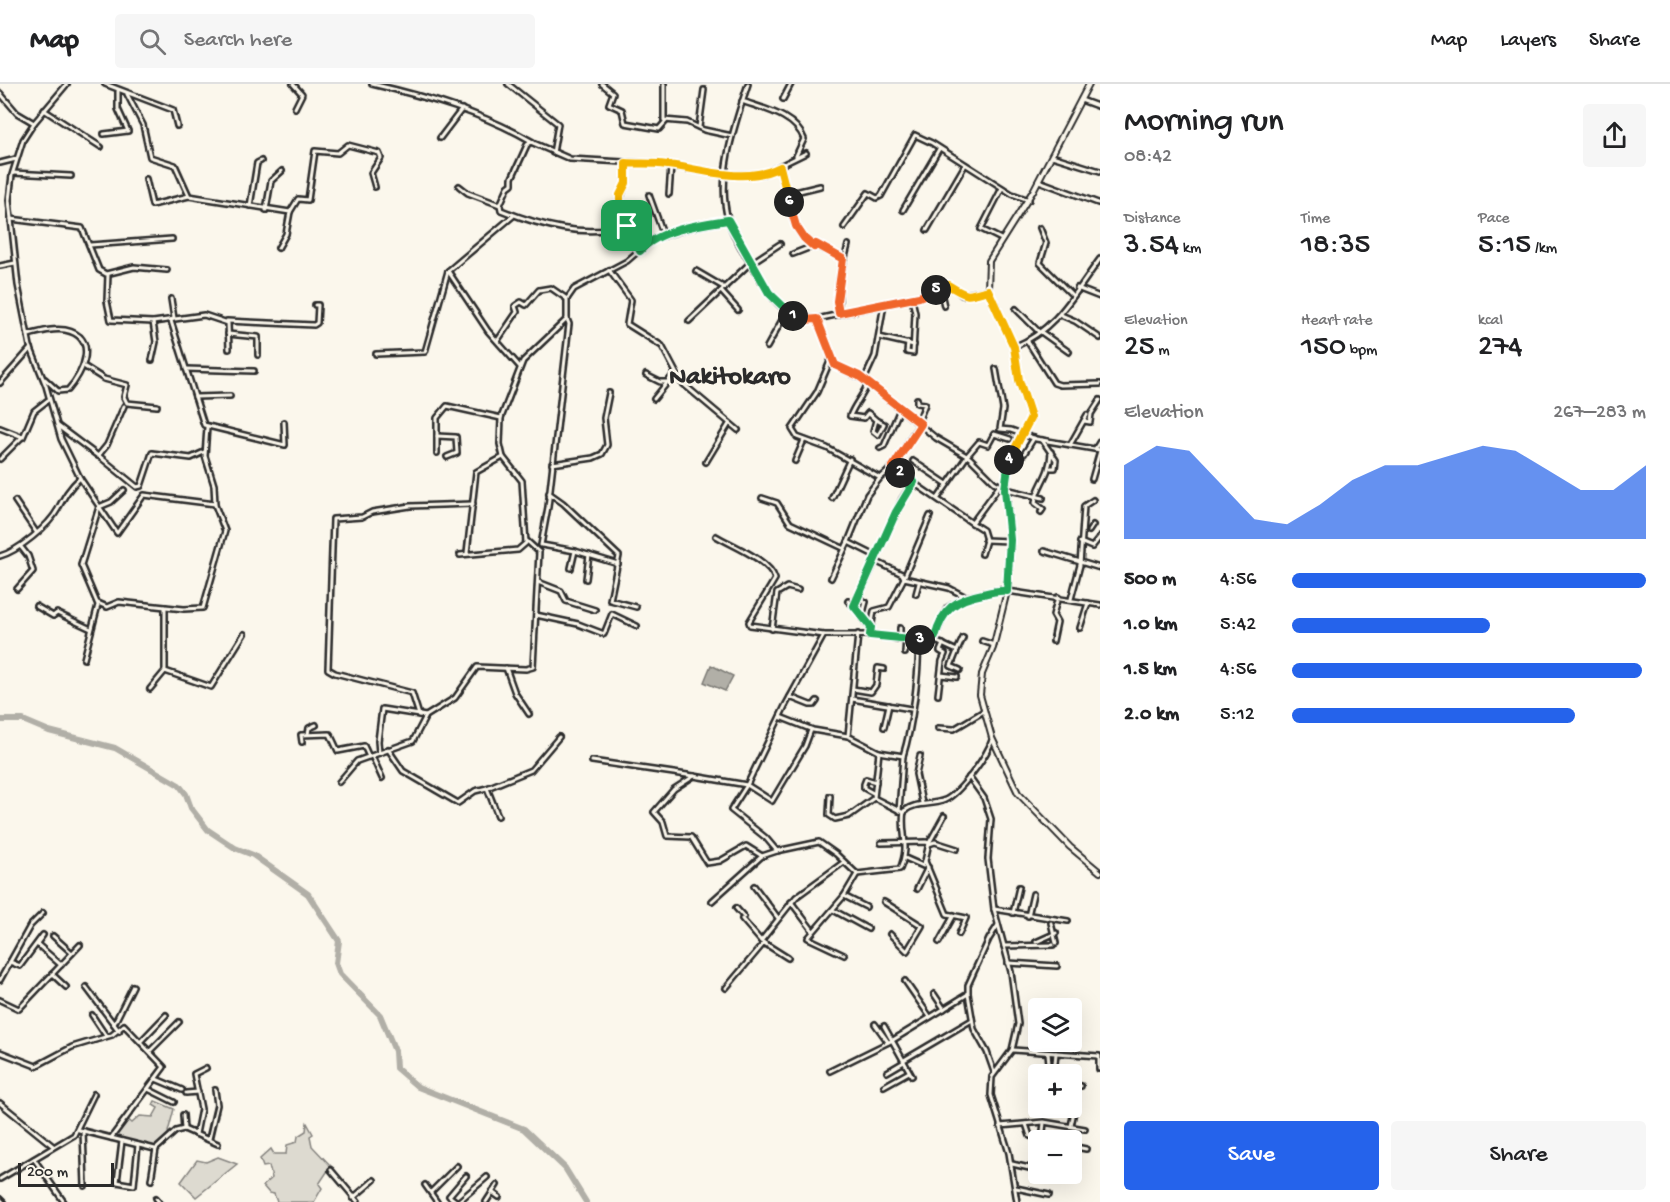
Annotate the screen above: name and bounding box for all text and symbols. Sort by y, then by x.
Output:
search box [115,14,535,68]
text: Map [30,25,79,58]
icon: search [136,25,169,58]
text: Search here [184,28,292,54]
text: Map [1431,29,1467,54]
text: Layers [1500,29,1556,54]
text: Share [1589,29,1640,54]
text: Morning run [1124,104,1284,142]
button: share [1583,104,1646,167]
text: 08:42 [1124,146,1172,169]
pin: 6 [774,187,804,217]
text: 6 [785,192,793,211]
pin [601,200,652,251]
icon: arrive [610,209,643,242]
text: Distance [1124,210,1181,229]
text: Time [1301,210,1330,229]
text: Pace [1478,210,1509,229]
text: 3.54 [1124,229,1179,264]
text: 18:35 [1301,229,1370,264]
text: 5:15 [1478,229,1531,264]
text: km [1179,240,1201,259]
text: /km [1531,240,1557,259]
pin: 5 [921,275,951,305]
text: 5 [932,280,940,299]
pin: 1 [778,301,808,331]
text: 1 [790,306,796,325]
text: Elevation [1124,312,1188,331]
text: Heart rate [1301,312,1373,331]
text: kcal [1478,312,1503,331]
text: 25 [1124,331,1154,366]
text: 150 [1301,331,1346,366]
text: 274 [1478,331,1523,366]
text: m [1154,342,1170,361]
text: bpm [1346,342,1377,361]
district label: Nakitokaro [669,363,791,394]
text: Elevation [1124,402,1204,425]
text: 267–283 m [1553,402,1646,425]
pin: 4 [994,445,1024,475]
text: 4 [1005,450,1013,469]
pin: 2 [885,458,915,488]
text: 2 [896,463,904,482]
text: 500 m [1124,569,1176,592]
text: 4:56 [1220,569,1256,592]
text: 1.0 km [1124,614,1178,637]
text: 5:42 [1220,614,1256,637]
pin: 3 [905,625,935,655]
text: 3 [916,630,924,649]
text: 1.5 km [1124,659,1177,682]
text: 4:56 [1220,659,1256,682]
text: 2.0 km [1124,704,1179,727]
text: 5:12 [1220,704,1255,727]
map controls [1028,998,1082,1184]
button: layers [1028,998,1082,1052]
button: + [1028,1064,1082,1118]
button: Save [1124,1121,1379,1190]
button: Share [1391,1121,1646,1190]
button: − [1028,1130,1082,1184]
scale bar [18,1160,114,1188]
text: 200 m [27,1164,68,1183]

